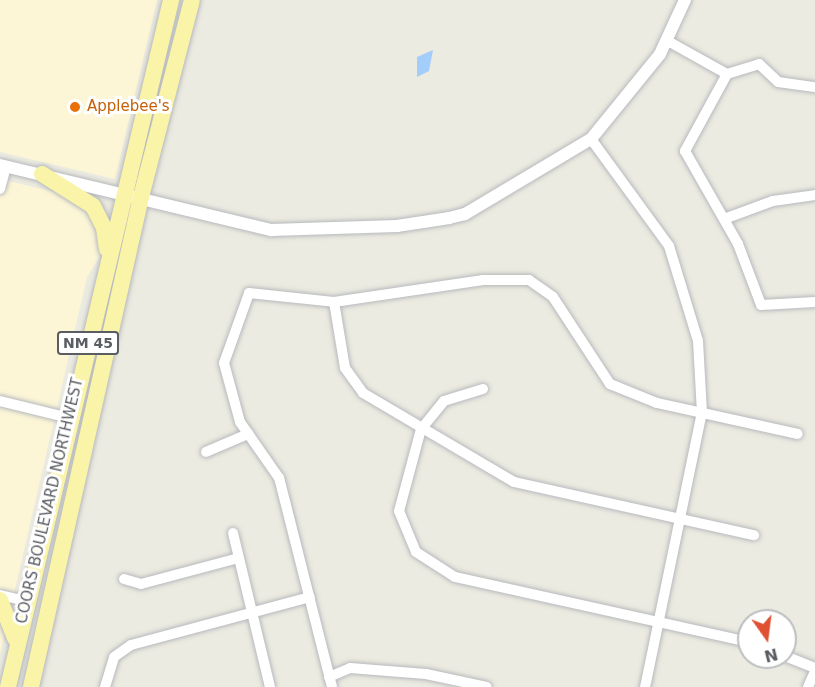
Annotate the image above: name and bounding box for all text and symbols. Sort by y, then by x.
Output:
place label: Applebee's [87,98,170,116]
marker: Applebee's [68,100,82,114]
road number: NM 45 [56,332,119,354]
street label: COORS BOULEVARD NORTHWEST [13,376,87,626]
north arrow [737,609,797,669]
text: N [762,644,780,666]

